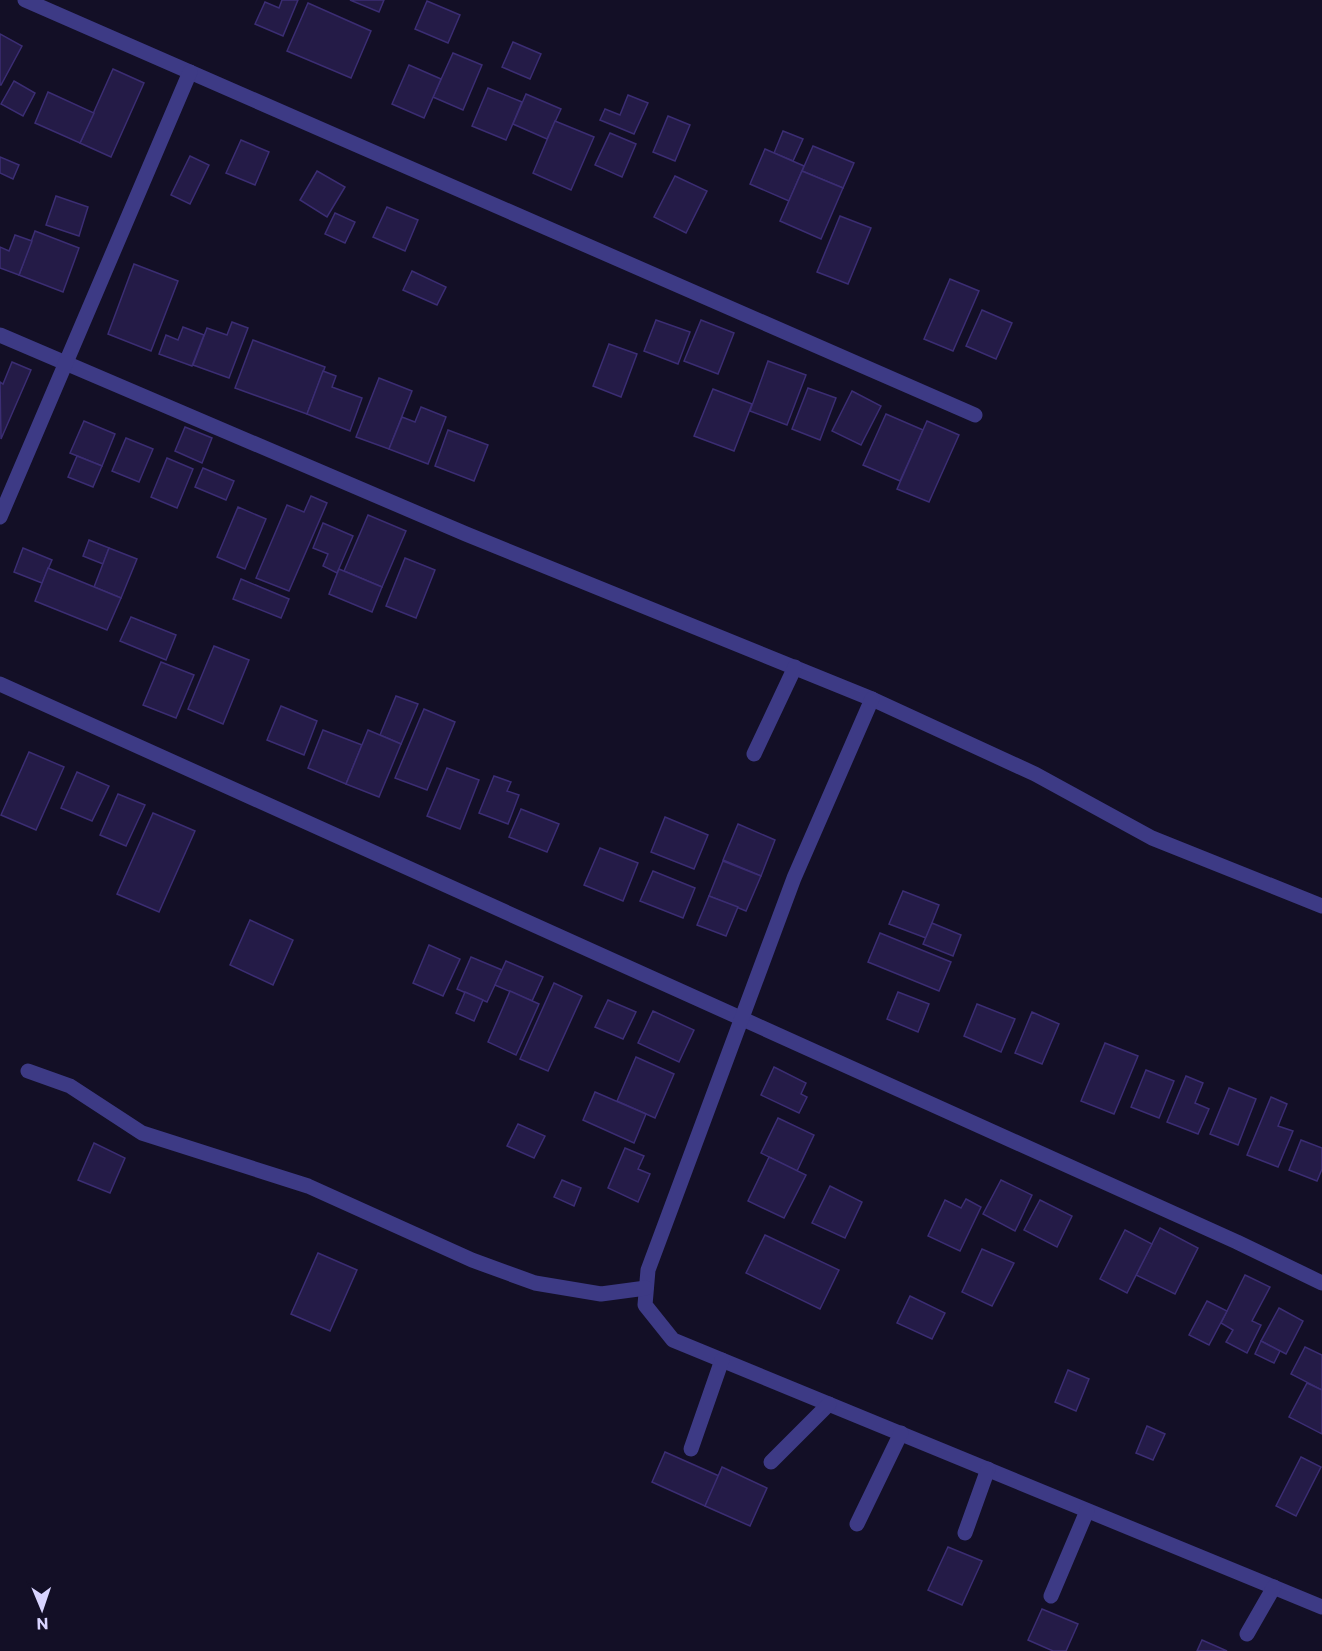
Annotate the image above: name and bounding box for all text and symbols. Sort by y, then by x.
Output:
north arrow [12,1579,72,1639]
text: N [36,1615,49,1634]

